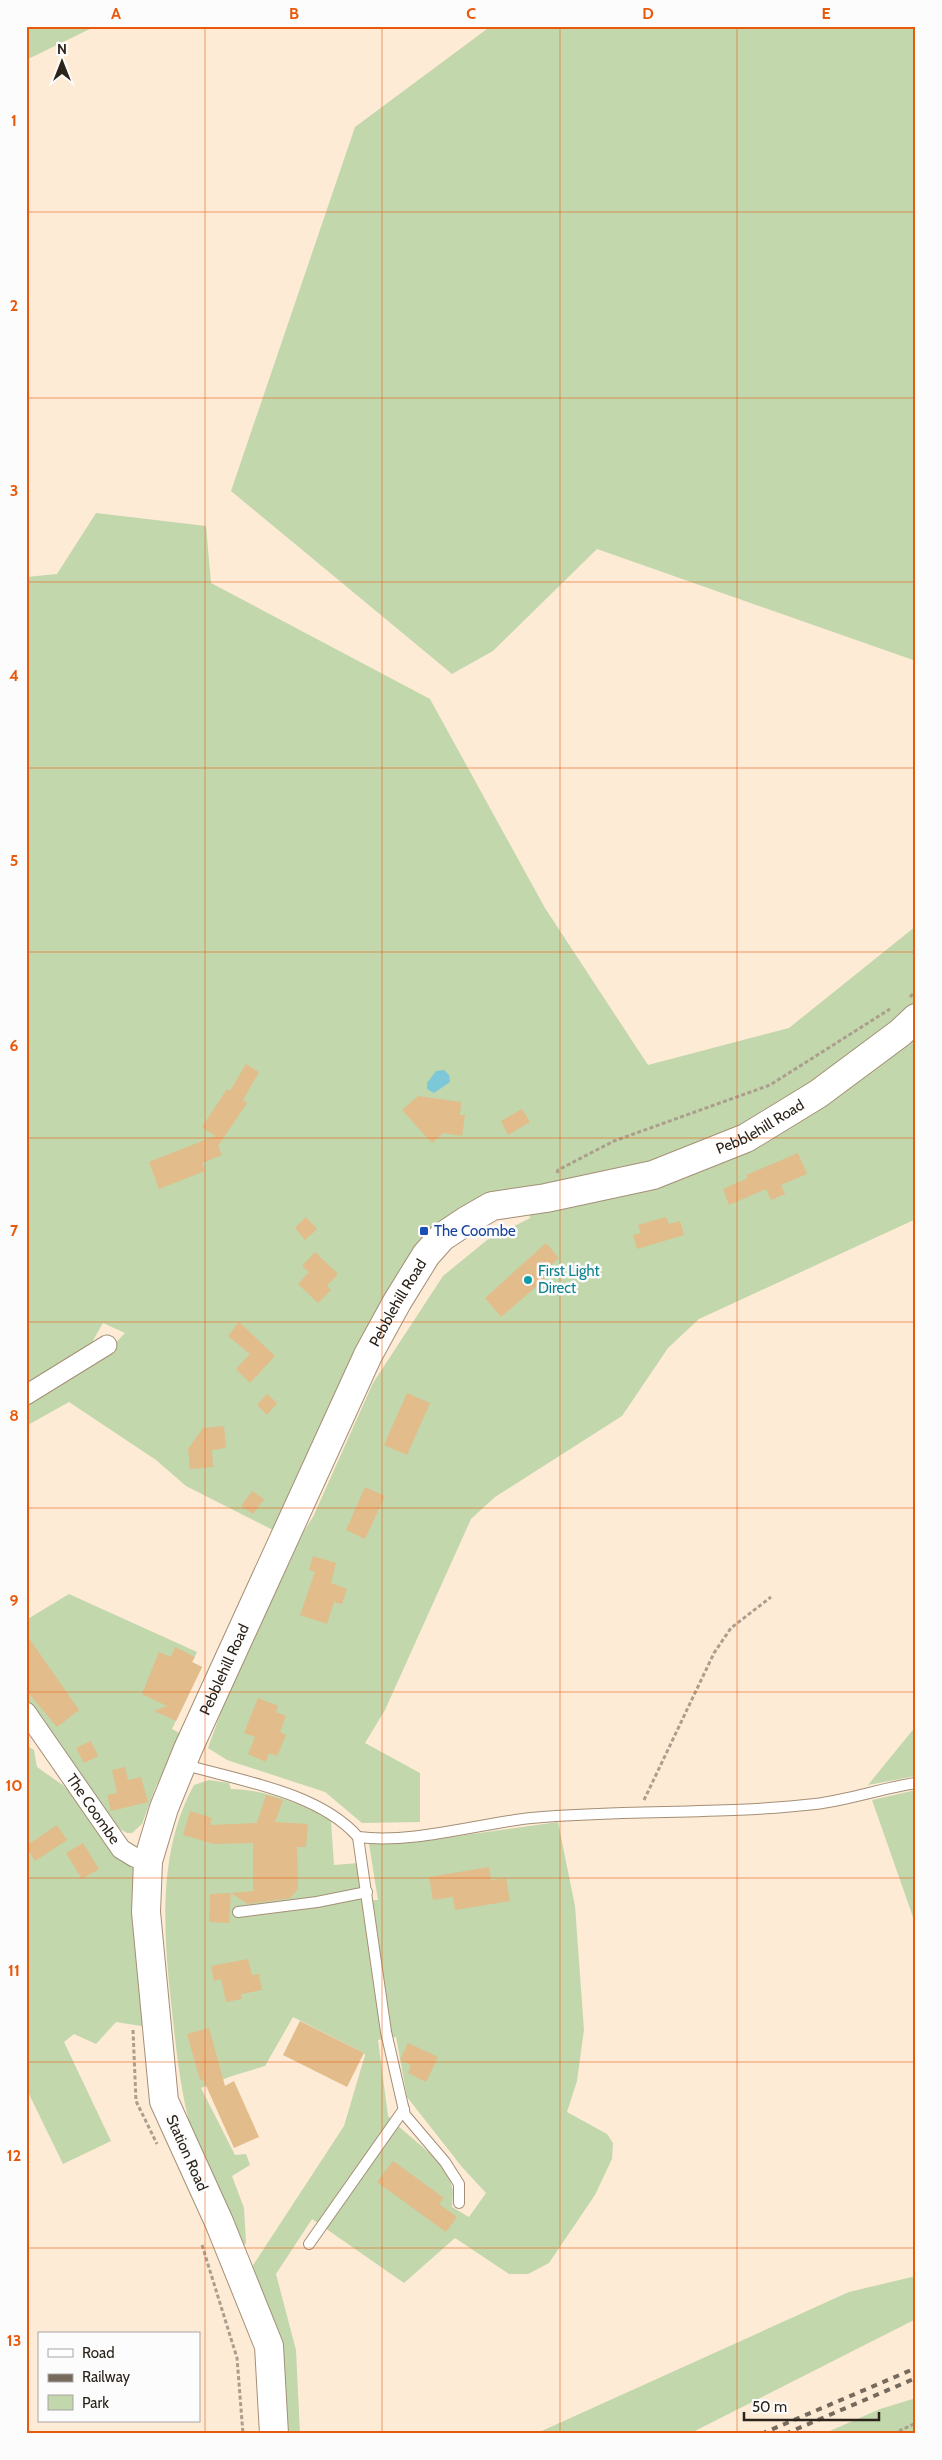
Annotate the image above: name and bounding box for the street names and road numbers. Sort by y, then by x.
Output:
street label: Pebblehill Road [713,1096,807,1158]
street label: Pebblehill Road [365,1256,430,1350]
street label: Pebblehill Road [196,1621,253,1718]
street label: The Coombe [63,1770,124,1848]
street label: Station Road [162,2112,212,2194]

